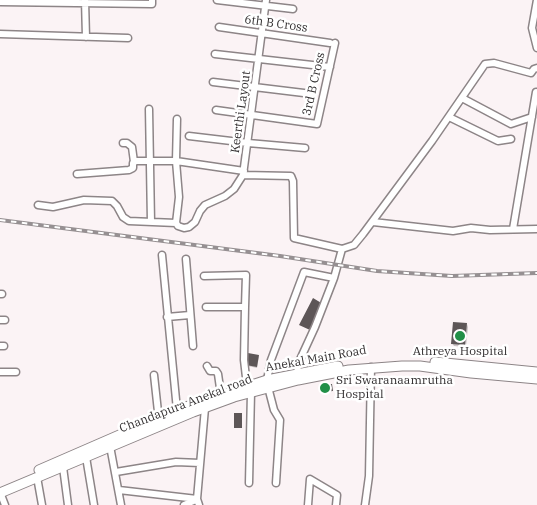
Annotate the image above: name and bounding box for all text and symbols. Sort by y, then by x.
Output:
street label: 6th B Cross [243,12,309,36]
street label: 3rd B Cross [300,51,328,117]
street label: Keerthi Layout [228,70,254,154]
marker: Athreya Hospital [453,329,467,343]
street label: Anekal Main Road [264,343,368,375]
place label: Athreya Hospital [413,345,507,359]
street label: Chandapura Anekal road [118,372,254,436]
place label: Sri Swaranaamrutha Hospital [336,374,453,402]
marker: Sri Swaranaamrutha Hospital [318,381,332,395]

